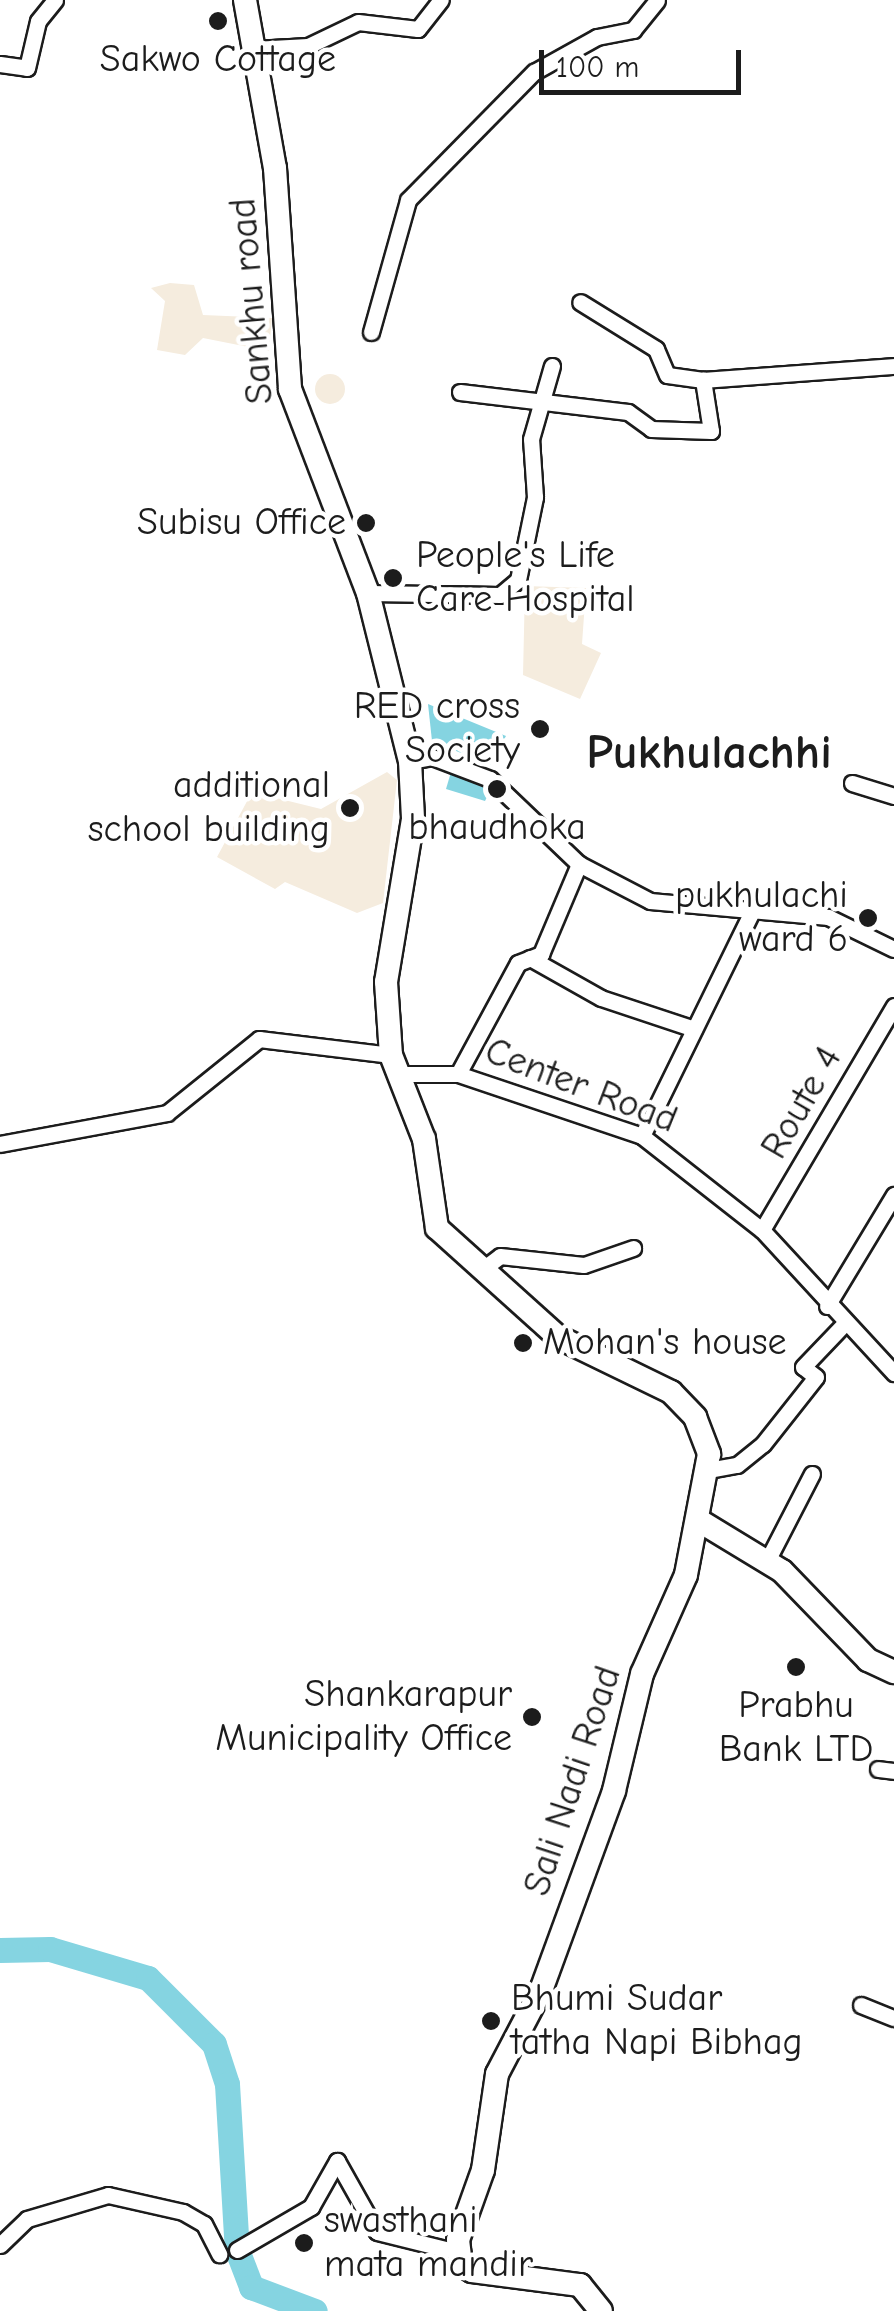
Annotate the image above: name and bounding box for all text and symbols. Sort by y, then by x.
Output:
marker: Sakwo Cottage [207,10,229,32]
scale bar [544,30,746,92]
place label: Sakwo Cottage [100,37,336,83]
text: 100 m [556,50,639,85]
street label: Sankhu road [220,196,284,406]
place label: Subisu Office [137,500,346,546]
marker: Subisu Office [355,512,377,534]
place label: People's Life Care Hospital [416,533,635,622]
marker: People's Life Care Hospital [380,565,406,591]
place label: RED cross Society [354,684,520,774]
marker: RED cross Society [529,718,551,740]
district label: Pukhulachhi [586,724,832,782]
place label: additional school building [88,763,330,852]
marker: bhaudhoka [486,778,508,800]
marker: additional school building [339,797,361,819]
place label: bhaudhoka [408,805,586,851]
place label: pukhulachi ward 6 [675,873,848,962]
marker: pukhulachi ward 6 [857,907,879,929]
street label: Center Road [479,1029,683,1143]
street label: Route 4 [752,1039,852,1167]
place label: Mohan's house [543,1320,787,1366]
marker: Mohan's house [512,1332,534,1354]
marker: Prabhu Bank LTD [785,1656,807,1678]
street label: Sali Nadi Road [514,1661,632,1901]
place label: Shankarapur Municipality Office [215,1672,512,1762]
place label: Prabhu Bank LTD [719,1683,873,1772]
marker: Shankarapur Municipality Office [521,1706,543,1728]
place label: Bhumi Sudar tatha Napi Bibhag [511,1976,803,2066]
marker: Bhumi Sudar tatha Napi Bibhag [480,2010,502,2032]
place label: swasthani mata mandir [324,2198,533,2288]
marker: swasthani mata mandir [293,2232,315,2254]

